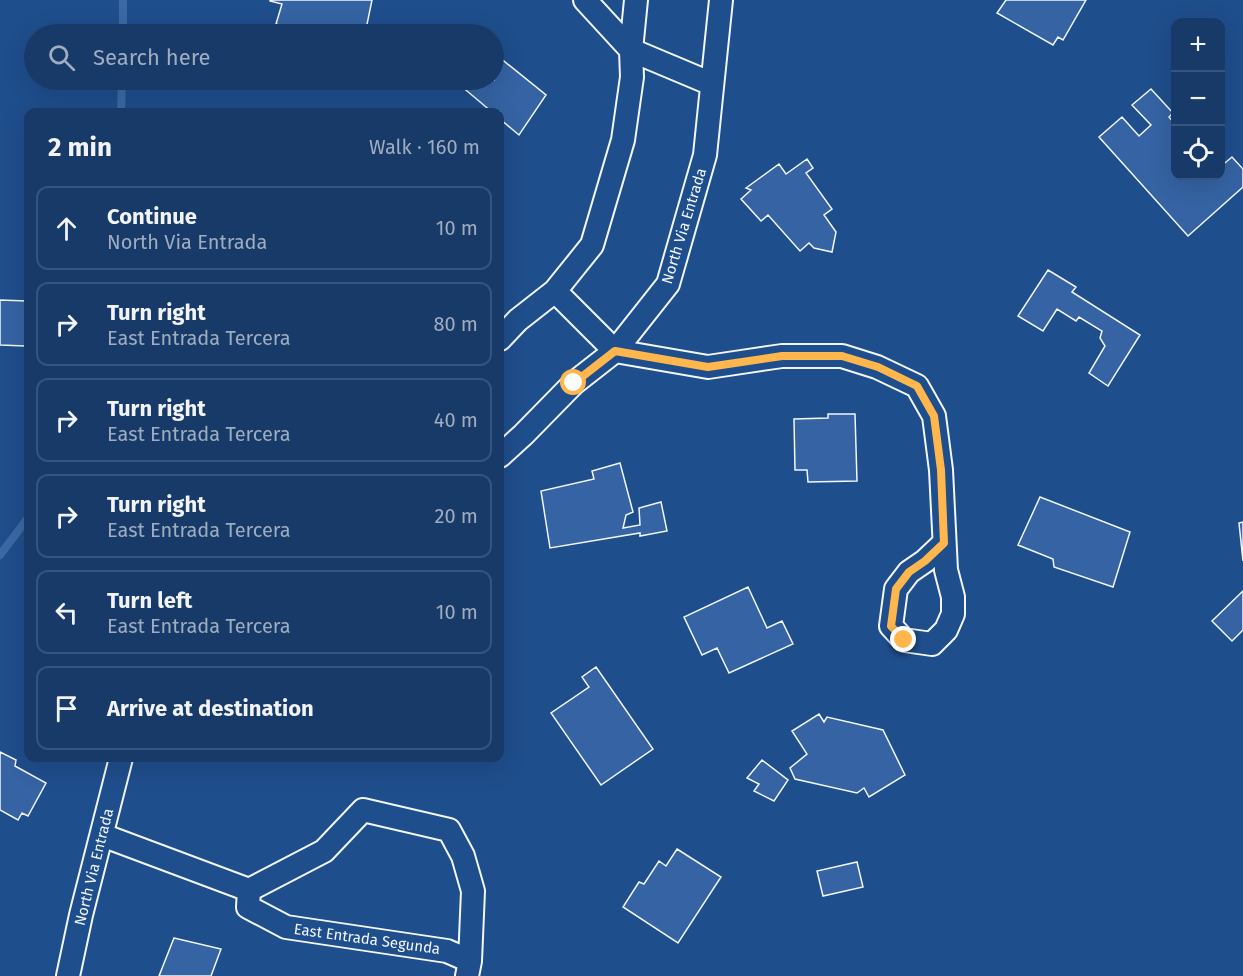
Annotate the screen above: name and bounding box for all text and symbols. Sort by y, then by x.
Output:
map controls [1171,18,1225,180]
button: + [1171,18,1225,72]
search box [24,24,504,90]
icon: search [45,41,78,74]
text: Search here [93,44,211,71]
button: − [1171,72,1225,126]
button: locate [1171,126,1225,180]
text: 2 min [48,132,112,163]
text: Walk · 160 m [369,135,480,159]
street label: North Via Entrada [658,166,710,286]
text: Continue [107,203,197,230]
icon: ahead [50,212,83,245]
text: 10 m [436,216,478,240]
text: North Via Entrada [107,230,267,254]
text: Turn right [107,299,206,326]
icon: right [50,308,83,341]
text: 80 m [433,312,478,336]
text: East Entrada Tercera [107,326,291,350]
route start [560,369,586,395]
text: Turn right [107,395,206,422]
icon: right [50,404,83,437]
text: 40 m [434,408,478,432]
text: East Entrada Tercera [107,422,291,446]
text: Turn right [107,491,206,518]
icon: right [50,500,83,533]
text: 20 m [435,504,478,528]
text: East Entrada Tercera [107,518,291,542]
text: Turn left [107,587,192,614]
icon: left [50,596,83,629]
text: 10 m [436,600,478,624]
text: East Entrada Tercera [107,614,291,638]
route end [890,626,916,652]
icon: arrive [50,692,83,725]
text: Arrive at destination [107,695,314,722]
street label: North Via Entrada [71,806,117,928]
street label: East Entrada Segunda [293,920,441,958]

